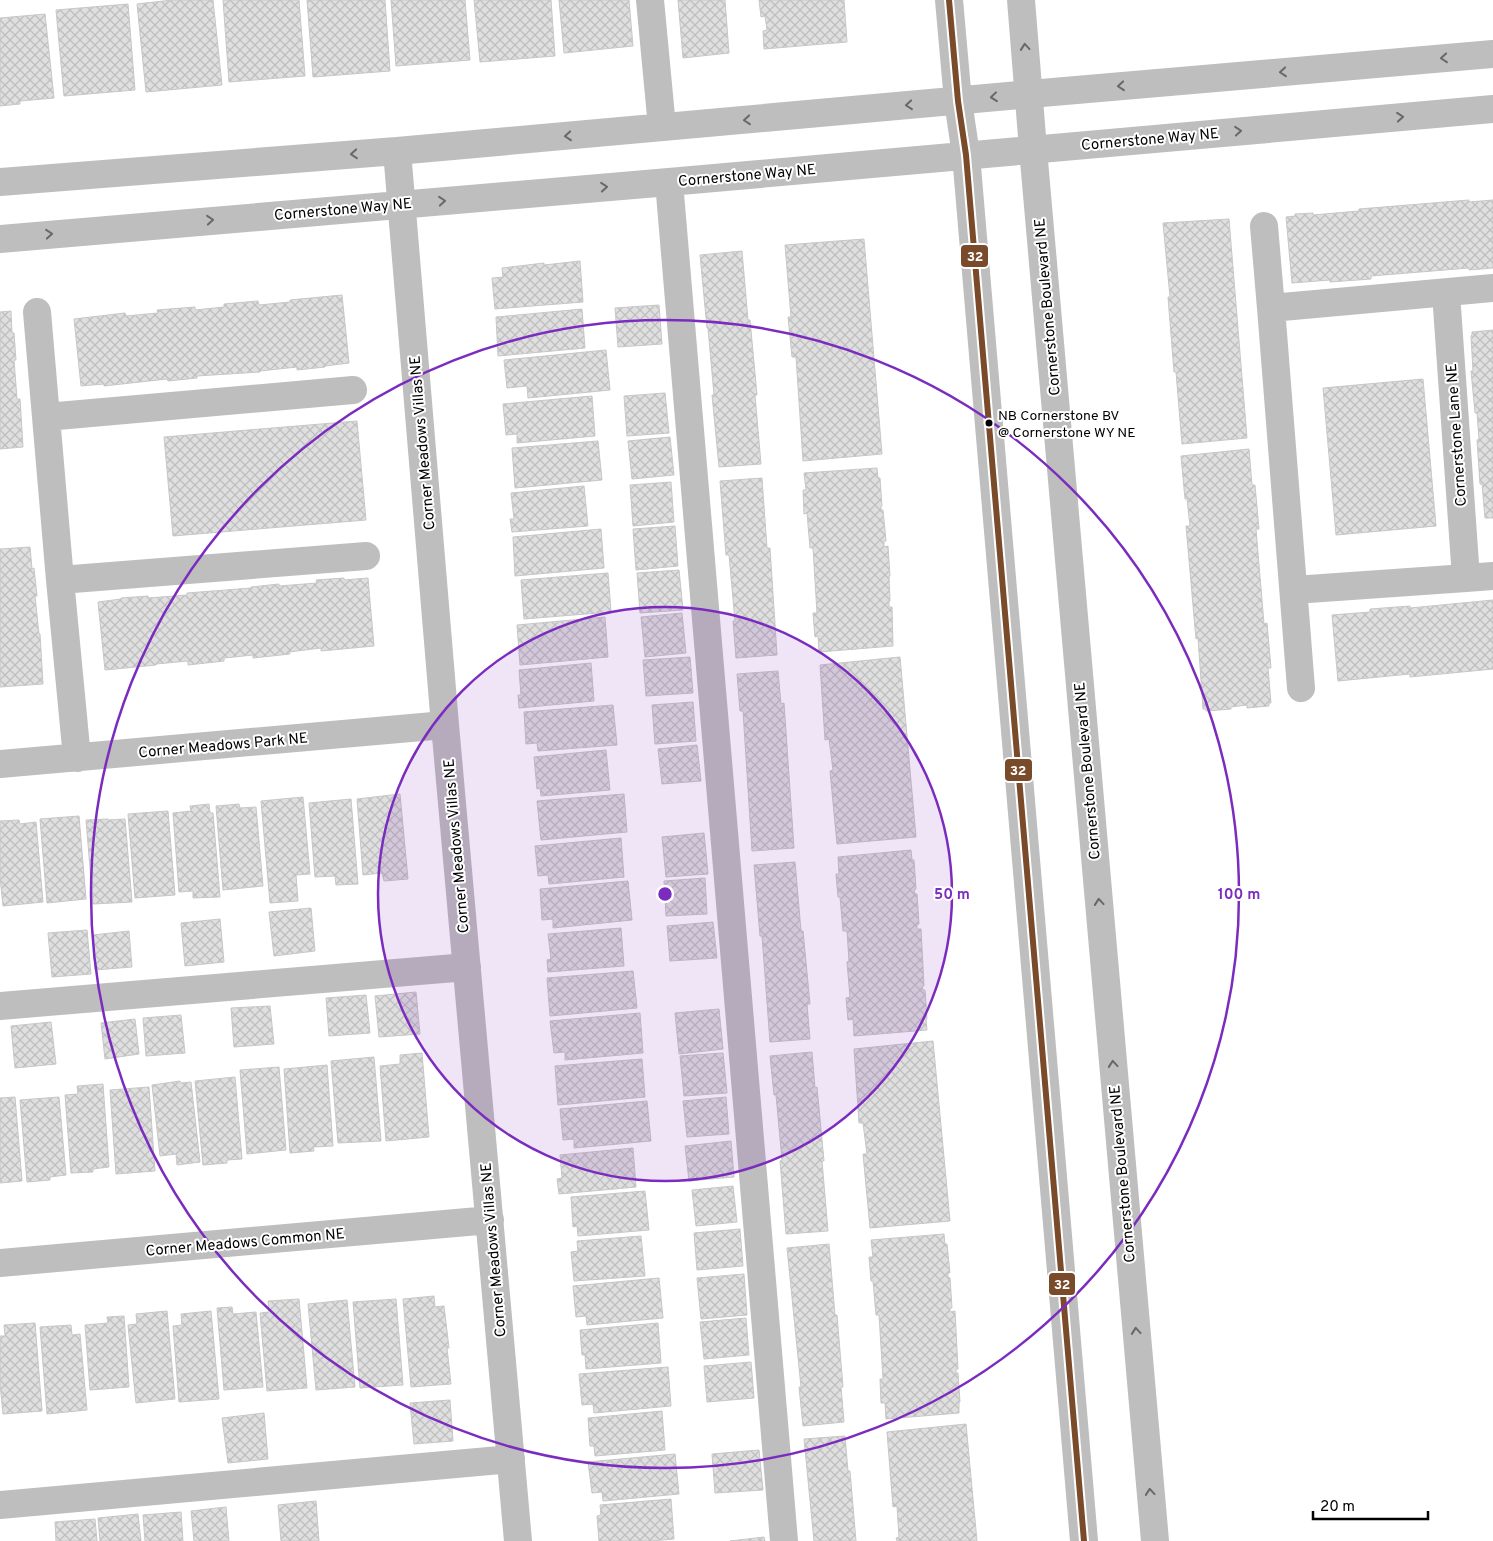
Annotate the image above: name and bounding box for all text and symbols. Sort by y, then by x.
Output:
one-way arrow [1020,43,1031,51]
one-way arrow [1440,53,1448,64]
one-way arrow [1278,66,1286,77]
one-way arrow [1116,80,1124,91]
one-way arrow [989,91,997,102]
one-way arrow [905,99,913,110]
one-way arrow [1396,112,1404,123]
one-way arrow [743,114,751,125]
street label: Cornerstone Way NE [1080,125,1220,156]
one-way arrow [1234,126,1242,137]
one-way arrow [564,130,572,141]
one-way arrow [350,149,358,160]
street label: Cornerstone Way NE [677,161,817,192]
one-way arrow [600,182,608,193]
street label: Cornerstone Way NE [273,195,413,226]
one-way arrow [438,195,446,206]
one-way arrow [207,215,215,226]
street label: Cornerstone Boulevard NE [1031,217,1066,397]
one-way arrow [45,229,53,240]
line badge: 32 [960,244,989,268]
text: 32 [967,249,983,266]
street label: Corner Meadows Villas NE [406,355,441,531]
street label: Cornerstone Lane NE [1443,363,1472,507]
place label: NB Cornerstone BV @ Cornerstone WY NE [998,408,1136,442]
marker: NB Cornerstone BV @ Cornerstone WY NE [984,418,994,428]
street label: Cornerstone Boulevard NE [1071,681,1106,861]
street label: Corner Meadows Park NE [138,730,309,763]
street label: Corner Meadows Villas NE [440,758,475,934]
line badge: 32 [1004,758,1033,782]
text: 32 [1010,763,1026,780]
centre of rings [656,885,674,903]
text: 50 m [934,886,970,905]
text: 100 m [1218,886,1260,905]
one-way arrow [1093,898,1104,906]
one-way arrow [1108,1060,1119,1068]
street label: Cornerstone Boulevard NE [1106,1084,1141,1264]
street label: Corner Meadows Villas NE [477,1162,512,1338]
street label: Corner Meadows Common NE [145,1225,346,1262]
line badge: 32 [1048,1272,1076,1296]
text: 32 [1054,1277,1070,1294]
one-way arrow [1131,1326,1142,1334]
one-way arrow [1145,1488,1156,1496]
scale bar [1313,1488,1428,1520]
text: 20 m [1320,1498,1355,1517]

